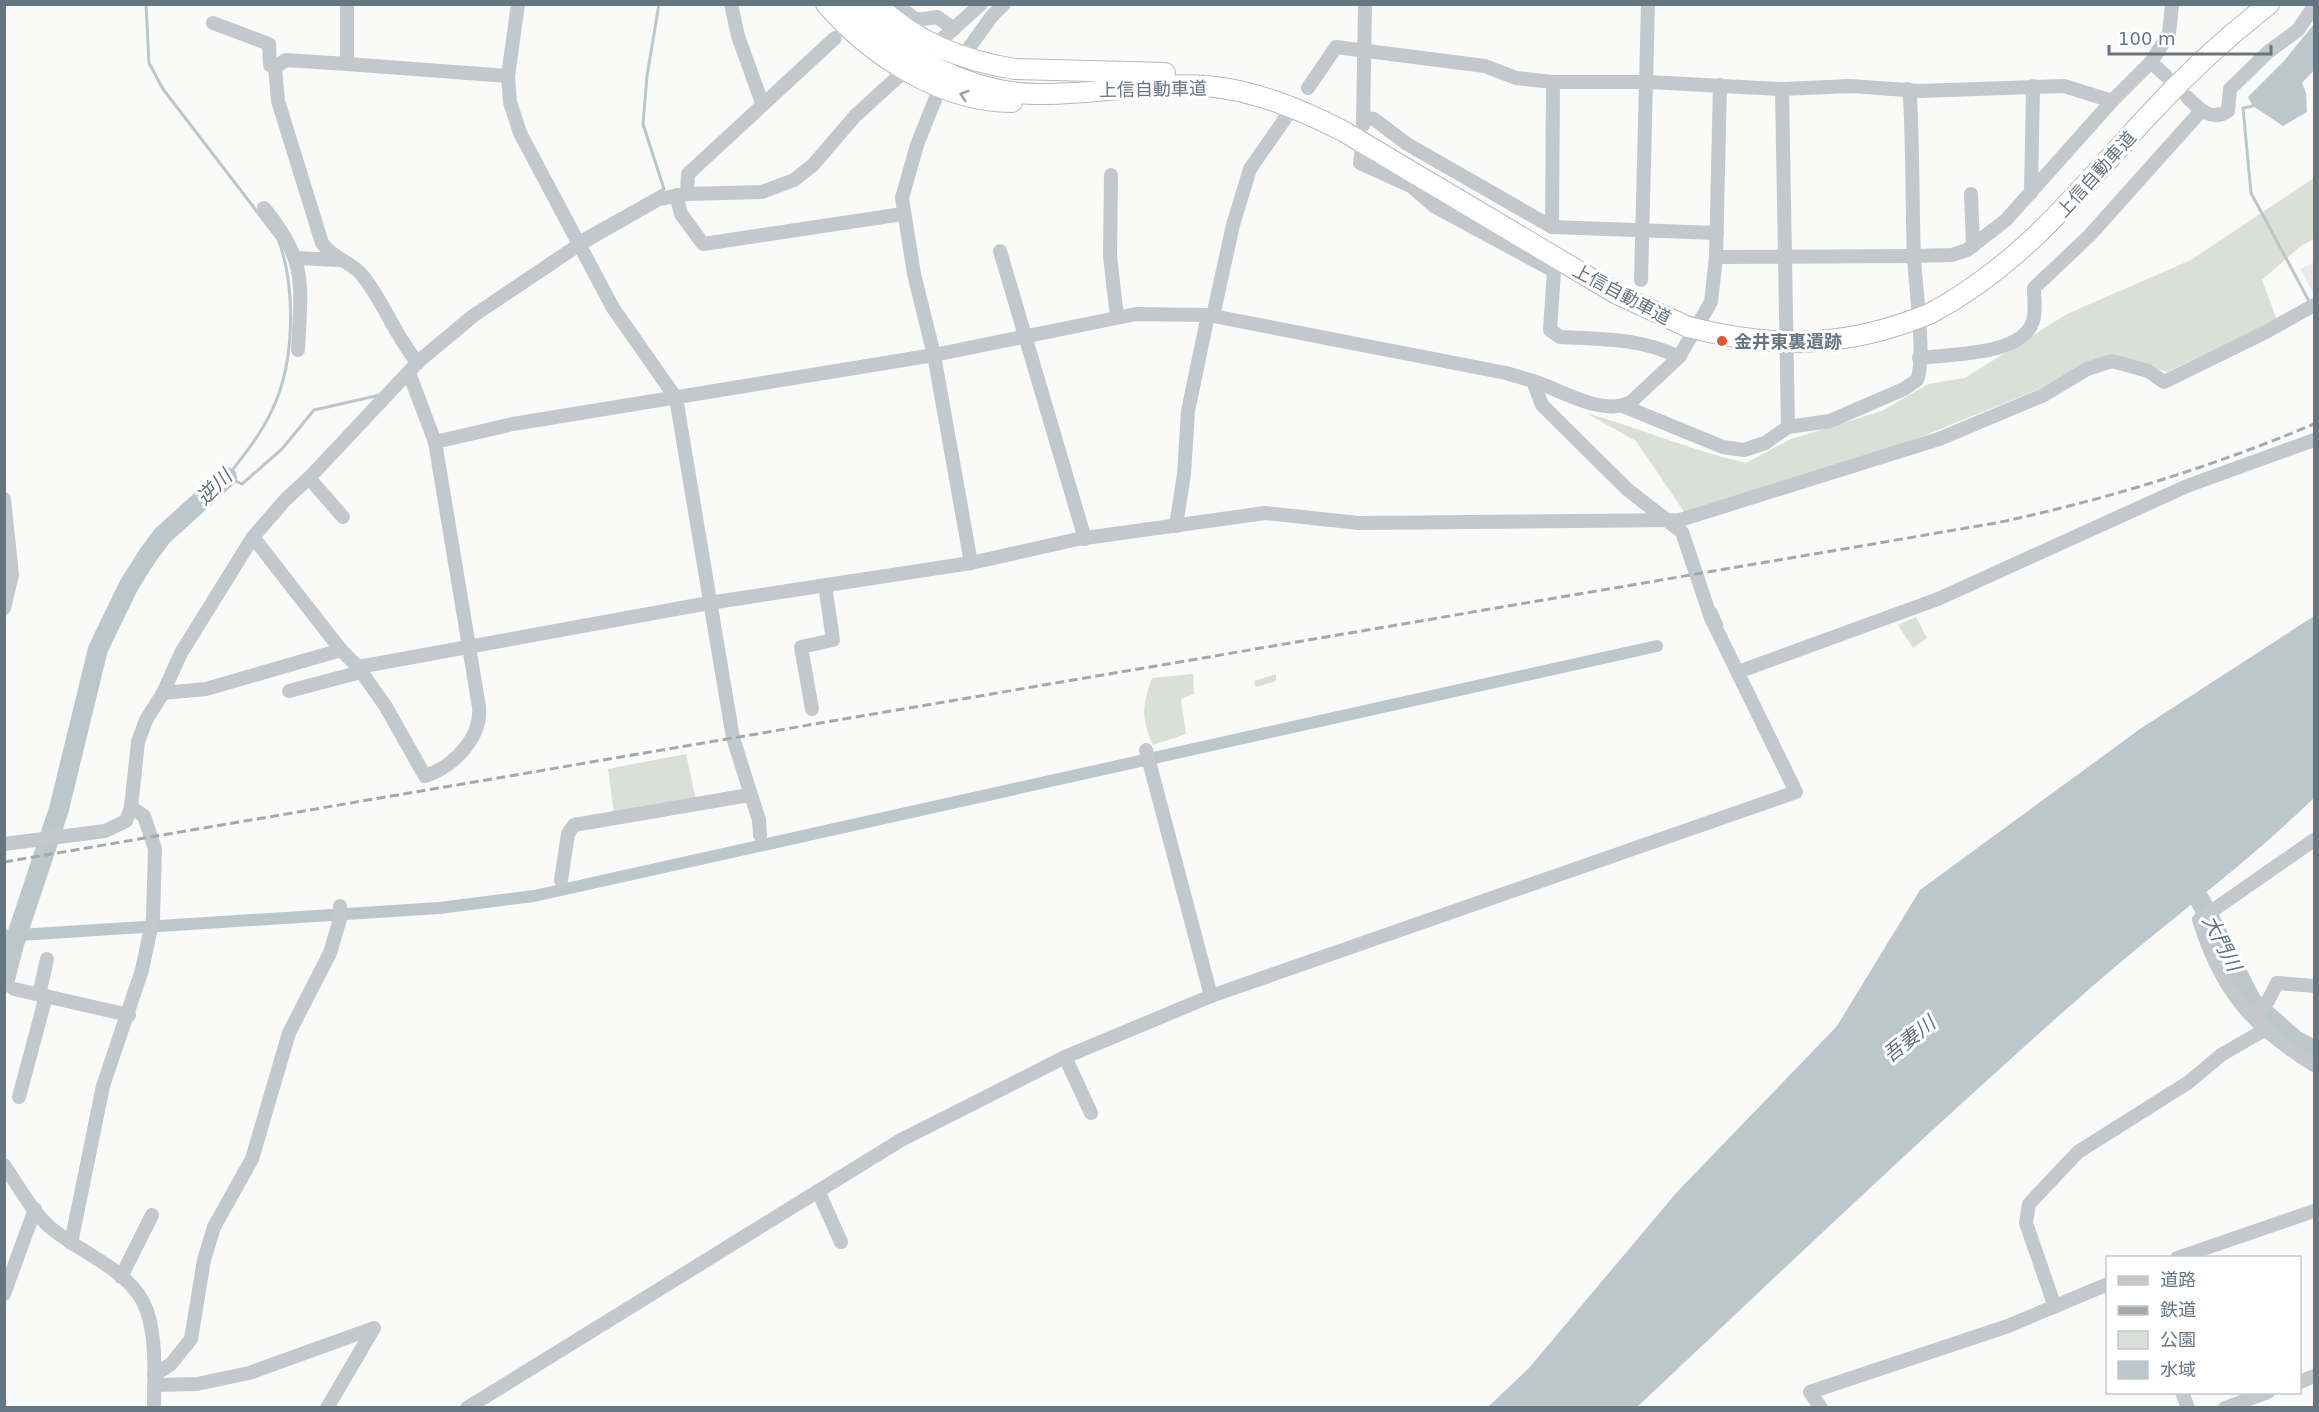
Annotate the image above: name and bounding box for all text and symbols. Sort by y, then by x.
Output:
scale bar [2109,18,2271,56]
text: 100 m [2118,28,2176,49]
street label: 上信自動車道 [1099,78,1207,100]
one-way arrow [959,90,970,102]
street label: 上信自動車道 [2052,127,2140,221]
street label: 上信自動車道 [1569,259,1675,329]
place label: 金井東裏遺跡 [1734,331,1842,352]
marker: 金井東裏遺跡 [1715,334,1729,348]
water label: 逆川 [191,463,238,510]
water label: 大門川 [2198,911,2247,977]
water label: 吾妻川 [1878,1010,1941,1067]
legend [2106,1256,2301,1394]
text: 道路 [2160,1269,2196,1290]
text: 鉄道 [2160,1299,2196,1320]
text: 公園 [2160,1329,2196,1350]
text: 水域 [2160,1359,2196,1380]

